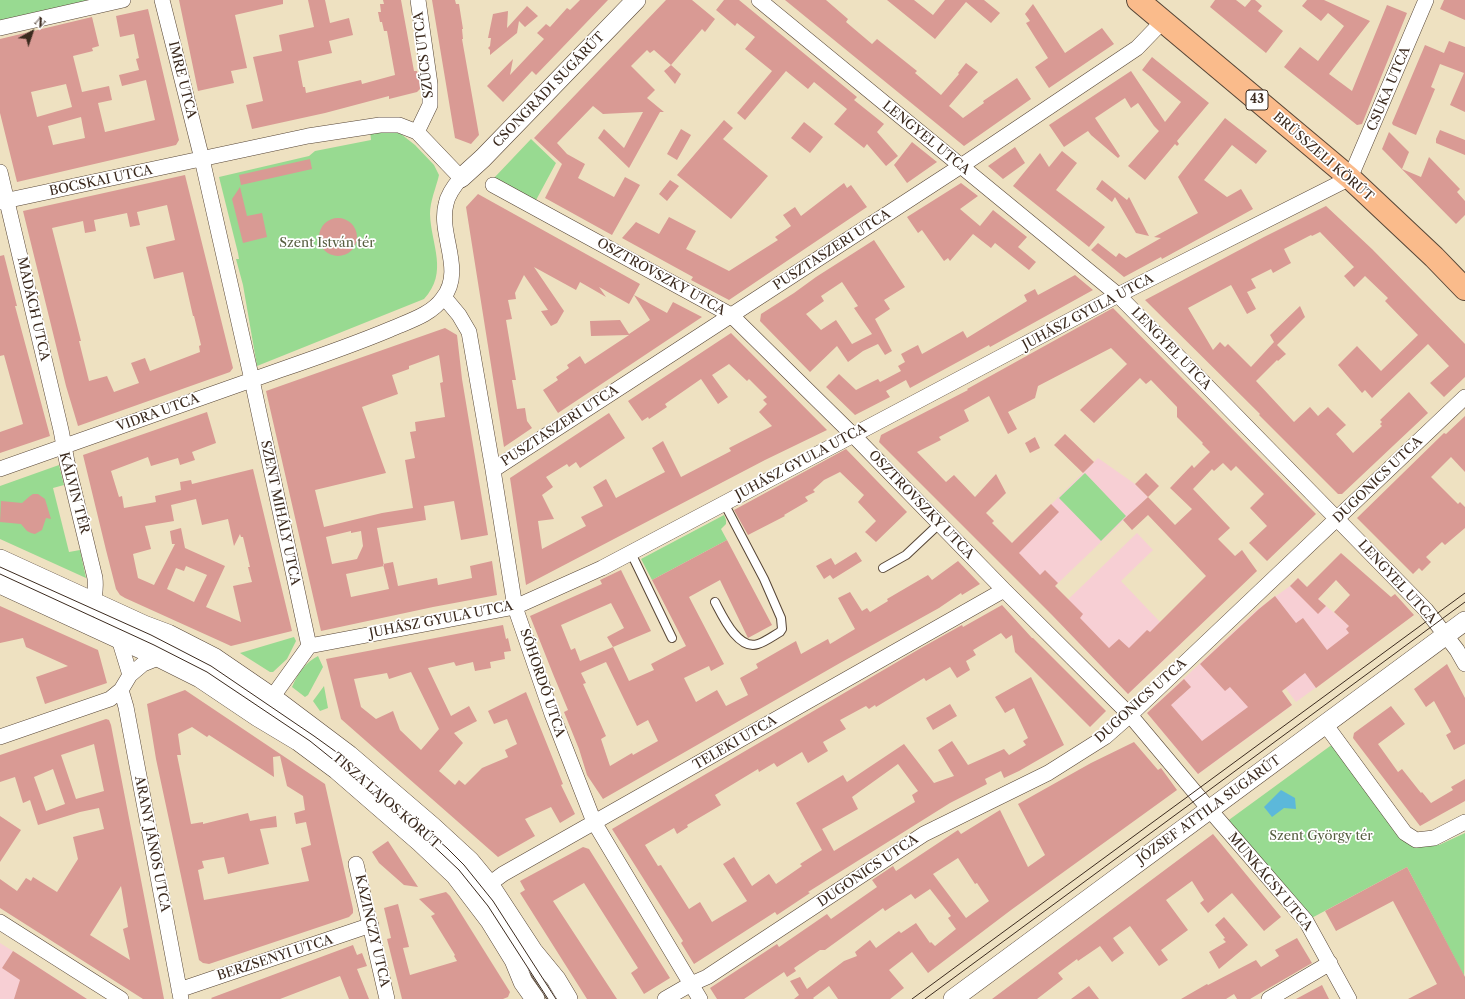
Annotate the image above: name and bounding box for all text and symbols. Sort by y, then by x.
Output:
street label: SZŰCS UTCA [411,11,437,99]
north arrow [12,12,52,52]
text: N [32,14,48,31]
street label: CSONGRÁDI SUGÁRÚT [490,29,608,151]
street label: IMRE UTCA [165,40,199,120]
street label: CSUKA UTCA [1364,44,1414,134]
road number: 43 [1246,90,1268,110]
street label: LENGYEL UTCA [879,98,973,178]
street label: BRÜSSZELI KÖRÚT [1270,109,1376,205]
street label: BOCSKAI UTCA [48,162,154,200]
street label: PUSZTASZERI UTCA [771,206,893,294]
park label: Szent István tér [279,235,375,251]
street label: OSZTROVSZKY UTCA [594,235,728,319]
street label: MADÁCH UTCA [13,256,53,362]
street label: JUHÁSZ GYULA UTCA [1020,271,1156,353]
street label: LENGYEL UTCA [1128,305,1214,393]
street label: PUSZTASZERI UTCA [499,382,621,470]
street label: VIDRA UTCA [115,391,201,435]
street label: JUHÁSZ GYULA UTCA [733,421,869,503]
street label: DUGONICS UTCA [1330,434,1426,526]
street label: SZENT MIHÁLY UTCA [257,439,303,587]
street label: OSZTROVSZKY UTCA [865,448,977,562]
street label: KÁLVIN TÉR [56,450,92,536]
street label: LENGYEL UTCA [1354,537,1440,627]
street label: JUHÁSZ GYULA UTCA [368,598,514,642]
street label: SÓHORDÓ UTCA [516,627,568,739]
street label: DUGONICS UTCA [1092,656,1190,746]
street label: TELEKI UTCA [690,713,780,773]
street label: TISZA LAJOS KÖRÚT [329,750,443,852]
street label: JÓZSEF ATTILA SUGÁRÚT [1134,752,1284,868]
street label: ARANY JÁNOS UTCA [131,775,173,913]
park label: Szent György tér [1269,828,1373,844]
street label: MUNKÁCSY UTCA [1224,830,1316,934]
street label: DUGONICS UTCA [815,832,921,910]
street label: KAZINCZY UTCA [351,873,393,989]
street label: BERZSENYI UTCA [215,932,335,984]

